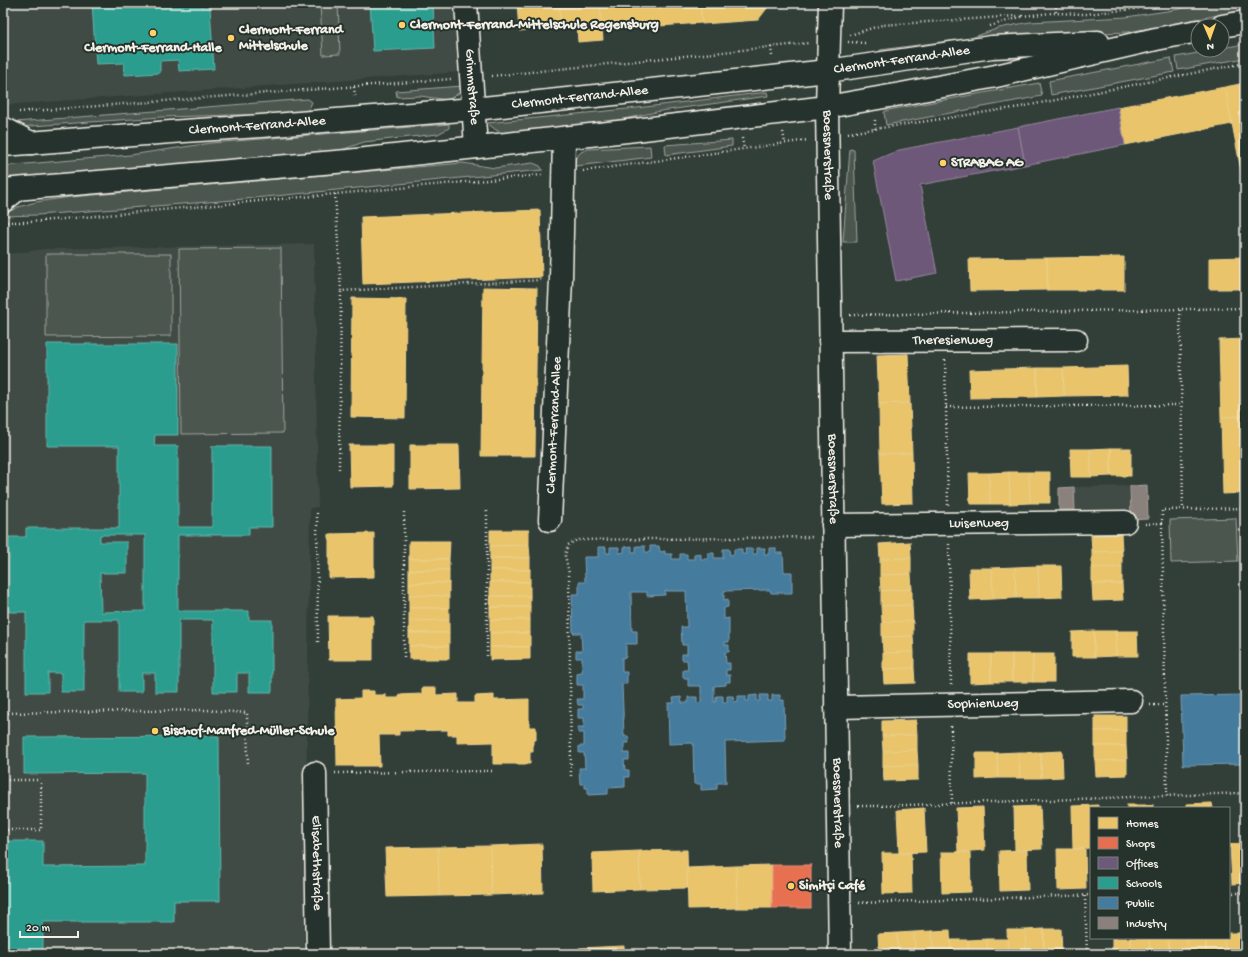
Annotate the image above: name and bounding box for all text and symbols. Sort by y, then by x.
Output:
place label: Clermont-Ferrand-Mittelschule Regensburg [409,17,659,34]
north arrow [1190,18,1230,58]
marker: Clermont-Ferrand-Mittelschule Regensburg [397,20,407,30]
place label: Clermont-Ferrand Mittelschule [238,22,345,55]
marker: Clermont-Ferrand-Halle [148,28,158,38]
marker: Clermont-Ferrand Mittelschule [226,33,236,43]
place label: Clermont-Ferrand-Halle [83,40,222,57]
text: N [1206,40,1214,52]
street label: Clermont-Ferrand-Allee [833,42,972,79]
street label: Grimmstraße [461,48,483,126]
street label: Clermont-Ferrand-Allee [511,82,650,113]
street label: Boessnerstraße [819,109,837,201]
street label: Clermont-Ferrand-Allee [188,112,327,139]
place label: STRABAG AG [951,155,1024,172]
marker: STRABAG AG [938,158,948,168]
street label: Theresienweg [912,332,993,349]
street label: Clermont-Ferrand-Allee [543,355,566,494]
street label: Boessnerstraße [824,433,842,525]
street label: Luisenweg [949,515,1009,532]
street label: Sophienweg [947,695,1019,713]
place label: Bischof-Manfred-Müller-Schule [162,723,335,740]
marker: Bischof-Manfred-Müller-Schule [150,726,160,736]
street label: Boessnerstraße [828,757,847,849]
legend [1090,807,1230,939]
street label: Elisabethstraße [307,815,326,911]
text: Homes [1126,818,1159,832]
text: Shops [1126,838,1155,852]
text: Offices [1126,858,1158,872]
place label: Simitçi Café [799,878,866,895]
text: Schools [1126,878,1162,892]
marker: Simitçi Café [786,881,796,891]
text: Public [1125,898,1155,912]
scale bar [20,913,78,939]
text: Industry [1126,918,1167,932]
text: 20 m [26,922,51,936]

